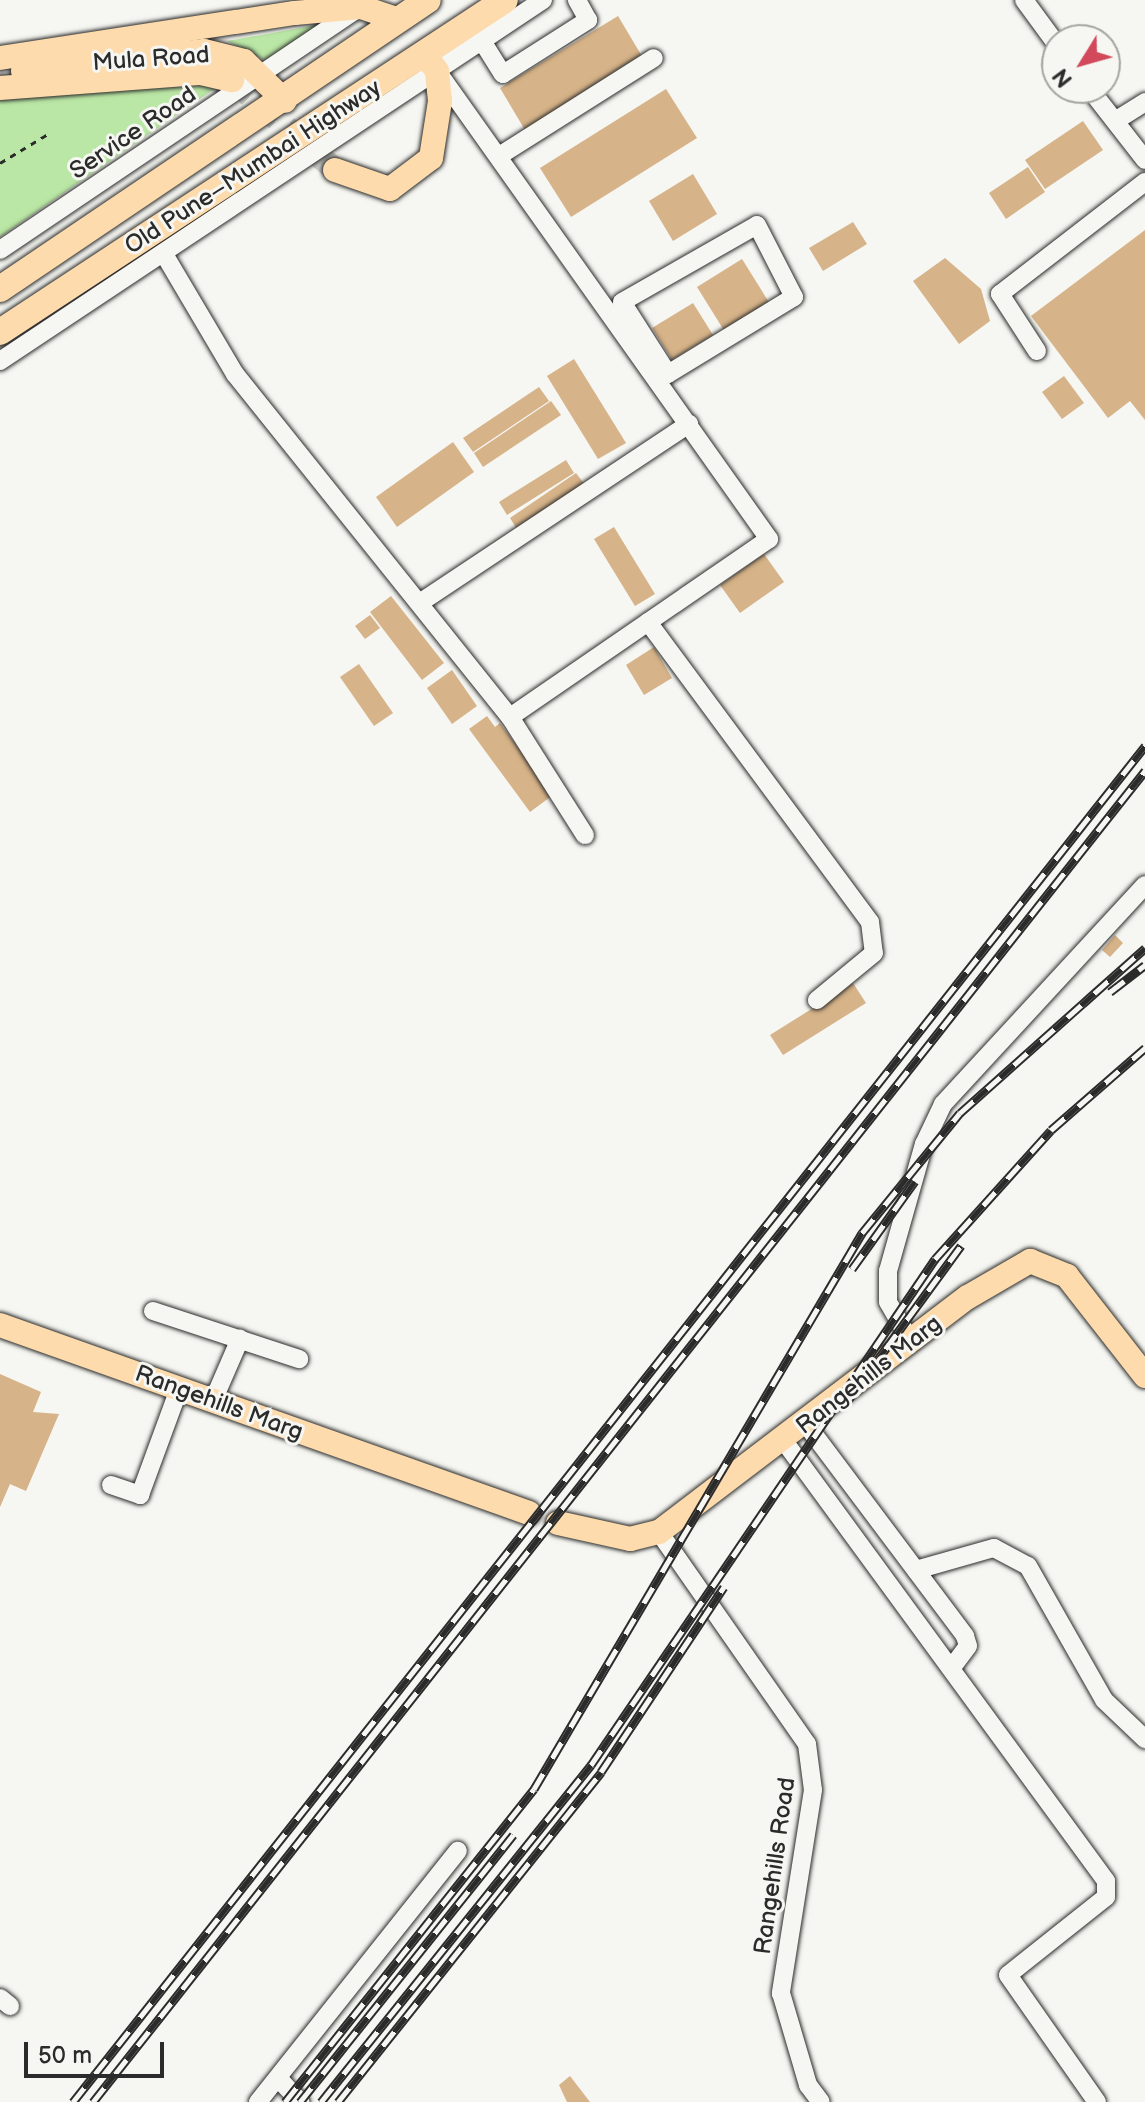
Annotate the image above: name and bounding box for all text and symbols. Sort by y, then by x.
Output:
north arrow [1041,24,1121,104]
street label: Mula Road [91,41,211,77]
text: N [1047,63,1079,92]
street label: Old Pune–Mumbai Highway [120,73,386,261]
street label: Service Road [64,80,202,186]
street label: Rangehills Marg [791,1309,947,1441]
street label: Rangehills Marg [131,1359,307,1447]
street label: Rangehills Road [748,1776,802,1956]
scale bar [28,2026,168,2076]
text: 50 m [38,2041,92,2070]

